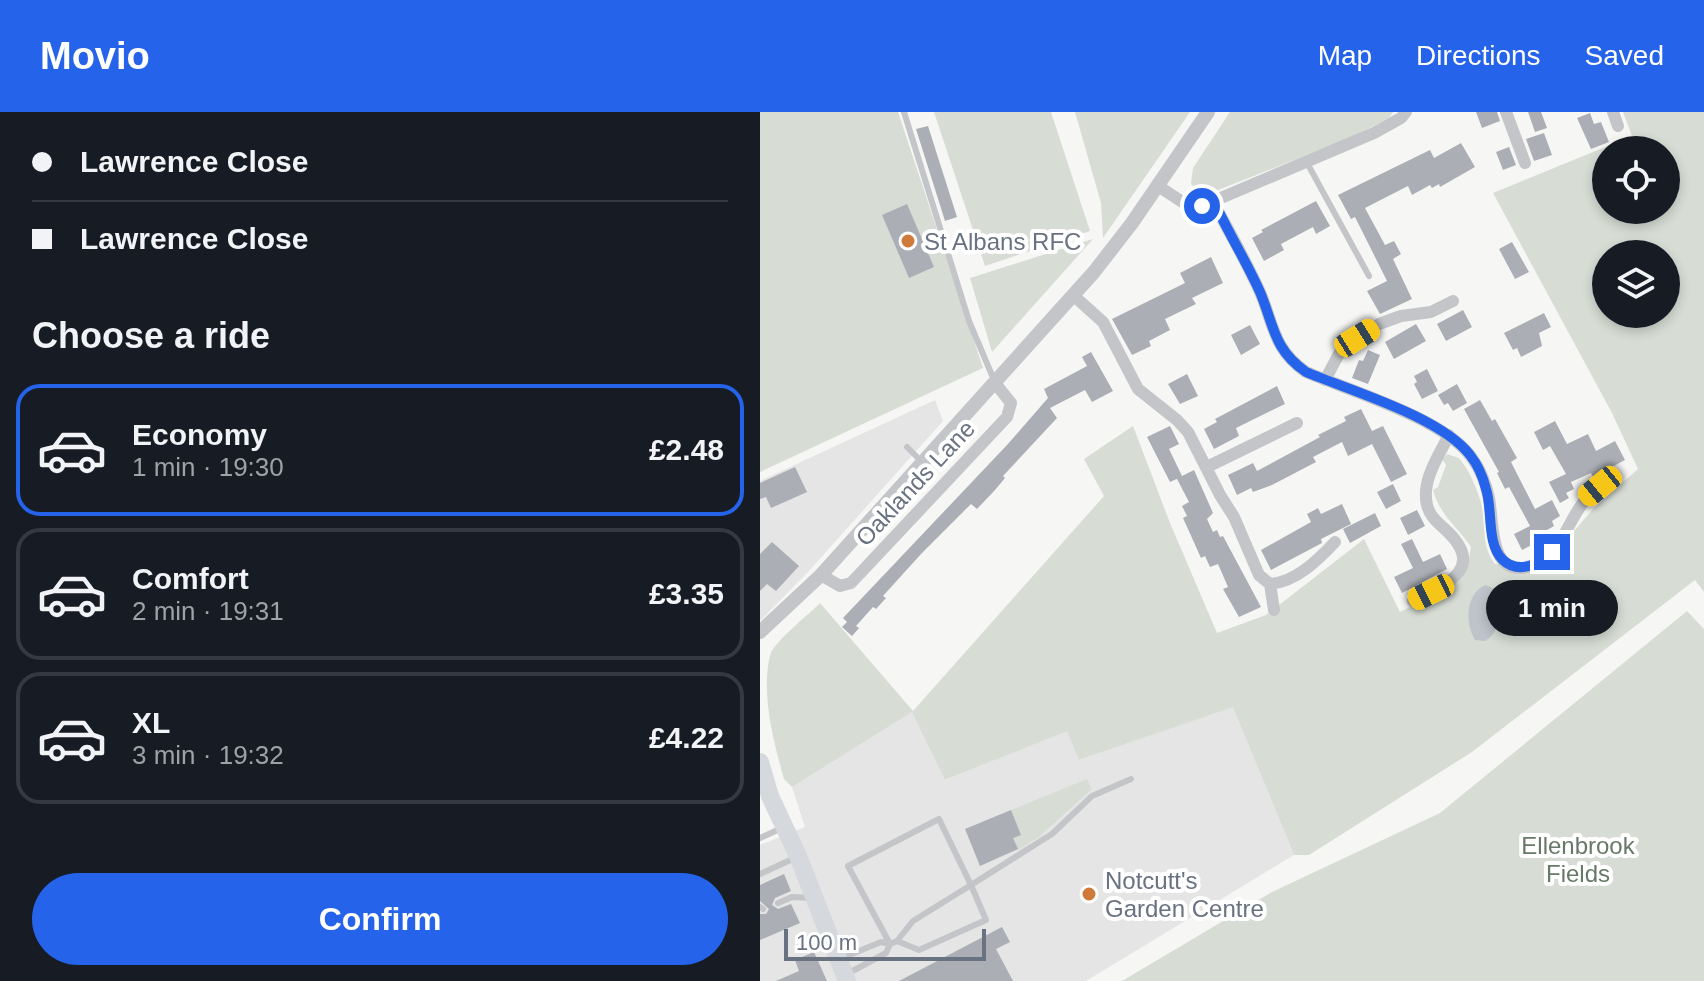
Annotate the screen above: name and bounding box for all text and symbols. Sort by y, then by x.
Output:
text: Movio [40,35,150,77]
text: Map [1318,40,1372,71]
text: Directions [1416,40,1541,71]
text: Saved [1585,40,1664,71]
map controls [1592,136,1680,328]
button: locate [1592,136,1680,224]
text: Lawrence Close [80,145,308,178]
route start [1184,188,1220,224]
text: Lawrence Close [80,222,308,255]
place label: St Albans RFC [924,228,1081,255]
marker: St Albans RFC [899,232,917,250]
button: layers [1592,240,1680,328]
text: Choose a ride [32,315,270,356]
car [1330,315,1384,361]
icon: car [36,414,108,486]
street label: Oaklands Lane [850,415,980,551]
text: Economy [132,418,267,451]
text: £2.48 [649,433,724,466]
text: 1 min · 19:30 [132,452,284,482]
car [1574,462,1626,510]
route end [1534,534,1570,570]
icon: car [36,558,108,630]
text: Comfort [132,562,249,595]
car [1404,571,1458,613]
text: £3.35 [649,577,724,610]
callout: 1 min [1486,580,1618,636]
text: 1 min [1518,593,1586,623]
text: 2 min · 19:31 [132,596,284,626]
icon: car [36,702,108,774]
text: XL [132,706,170,739]
text: £4.22 [649,721,724,754]
text: 3 min · 19:32 [132,740,284,770]
park label: Ellenbrook Fields [1521,832,1636,887]
place label: Notcutt's Garden Centre [1105,867,1264,922]
button: Confirm [32,873,728,965]
marker: Notcutt's Garden Centre [1080,885,1098,903]
scale bar [784,925,986,961]
text: 100 m [796,930,857,955]

